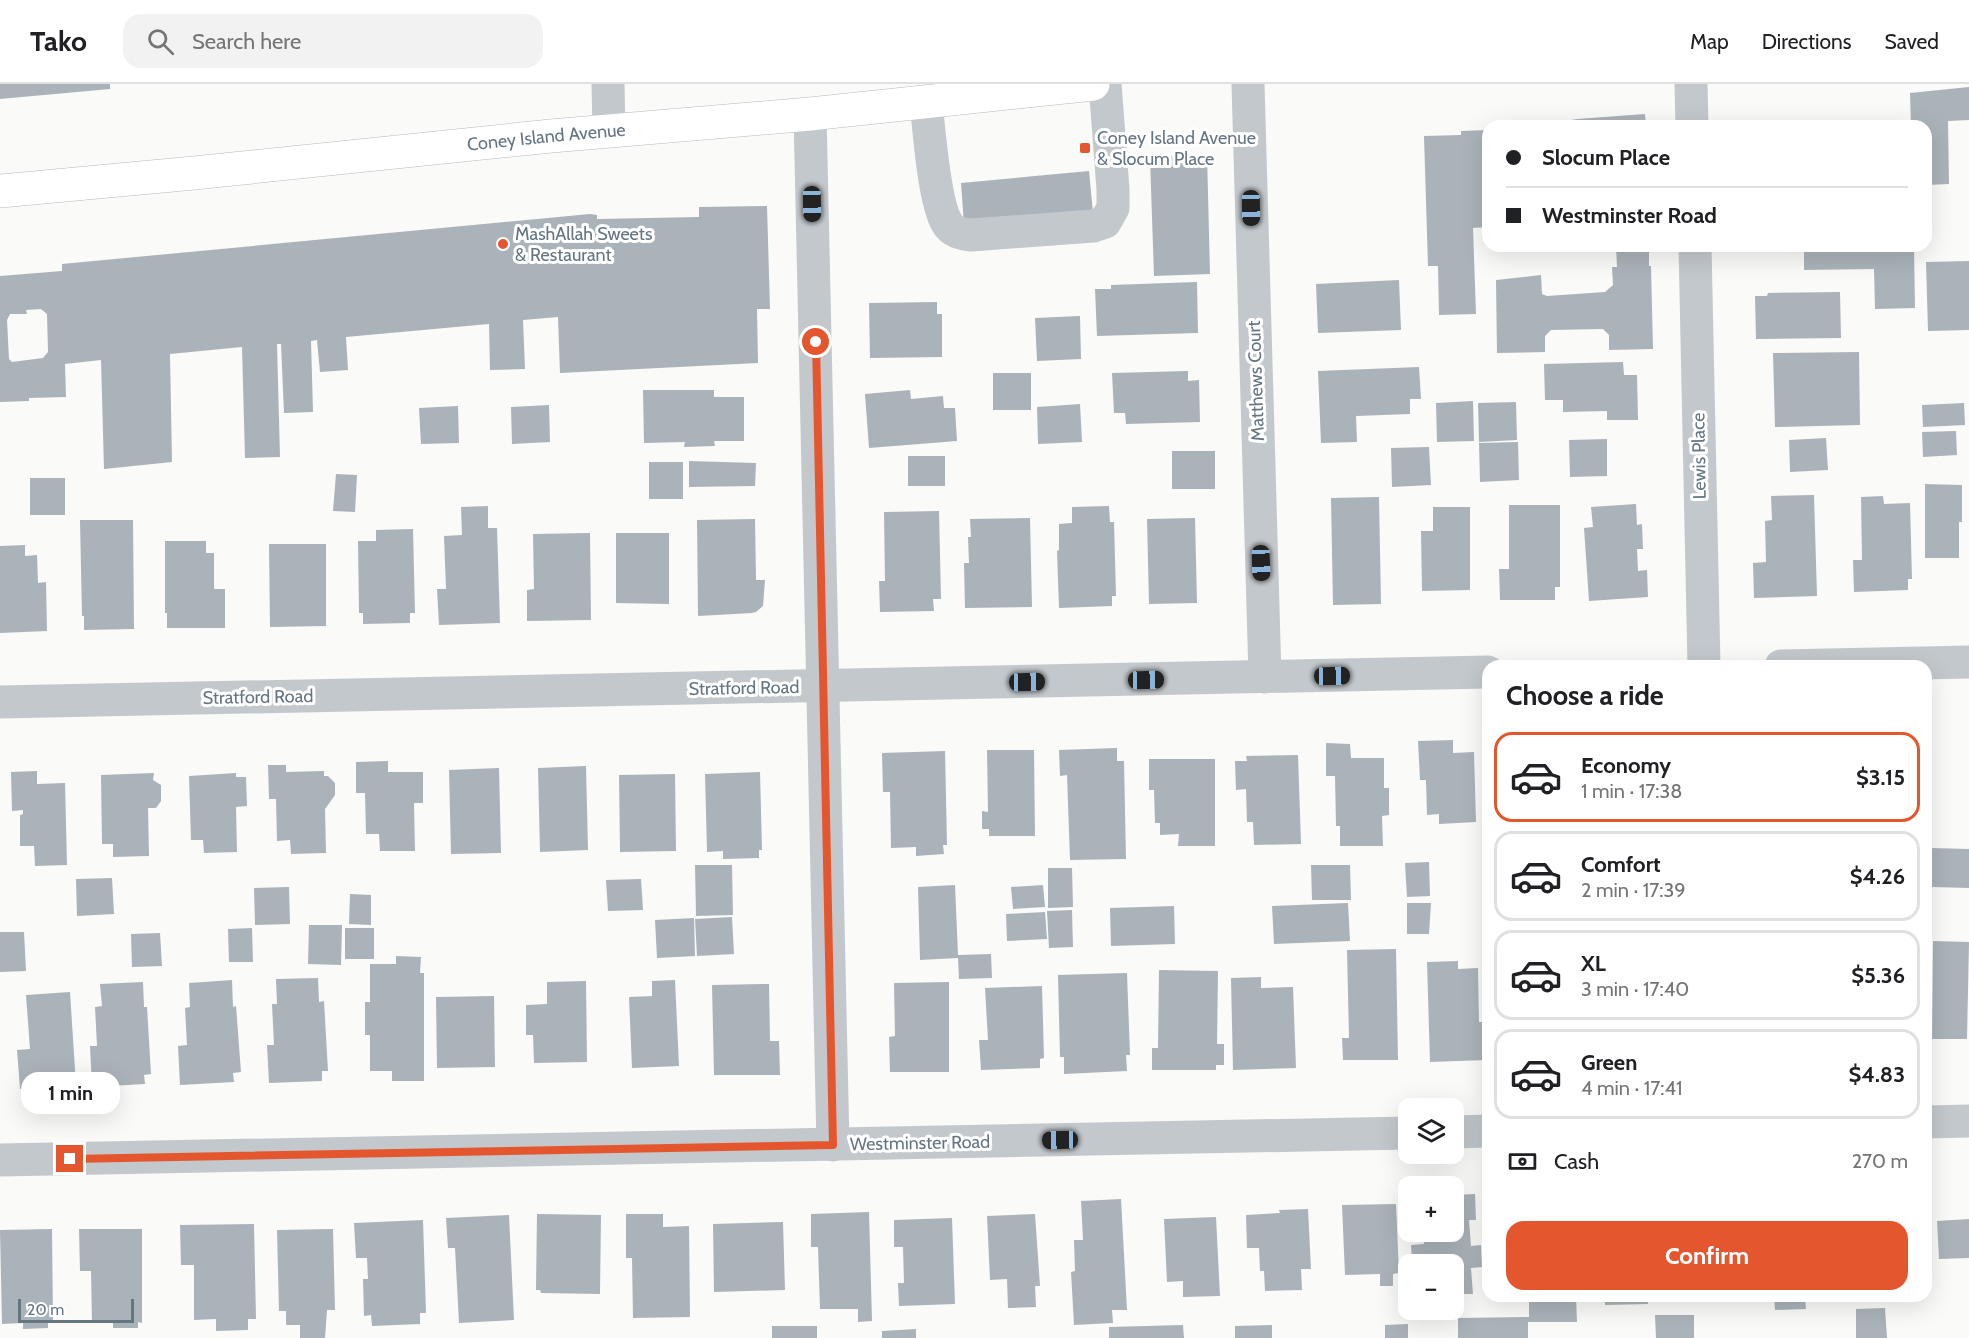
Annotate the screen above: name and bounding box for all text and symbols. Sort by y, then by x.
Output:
search box [123,14,543,68]
text: Tako [30,24,87,58]
icon: search [144,25,177,58]
text: Search here [192,28,301,55]
text: Map [1690,29,1729,54]
text: Directions [1762,29,1851,54]
text: Saved [1884,29,1939,54]
street label: Coney Island Avenue [466,119,626,156]
place label: Coney Island Avenue & Slocum Place [1097,127,1256,170]
marker: Coney Island Avenue & Slocum Place [1078,141,1092,155]
text: Slocum Place [1542,144,1670,171]
car [803,186,821,222]
car [1242,190,1260,226]
text: Westminster Road [1542,202,1717,229]
place label: MashAllah Sweets & Restaurant [515,223,652,266]
marker: MashAllah Sweets & Restaurant [496,237,510,251]
street label: Matthews Court [1243,320,1269,442]
route start [802,328,829,355]
street label: Lewis Place [1687,412,1711,500]
car [1251,545,1271,581]
car [1314,667,1350,685]
car [1128,671,1164,689]
car [1009,673,1045,691]
street label: Stratford Road [689,676,799,700]
text: Choose a ride [1506,679,1664,712]
street label: Stratford Road [203,685,313,709]
icon: car [1509,750,1563,804]
text: Economy [1581,752,1671,779]
text: $3.15 [1856,764,1905,791]
text: 1 min · 17:38 [1581,779,1682,803]
icon: car [1509,849,1563,903]
text: Comfort [1581,851,1660,878]
text: $4.26 [1850,863,1905,890]
text: 2 min · 17:39 [1581,878,1686,902]
icon: car [1509,948,1563,1002]
text: XL [1581,950,1606,977]
text: $5.36 [1851,962,1905,989]
text: 3 min · 17:40 [1581,977,1689,1001]
icon: car [1509,1047,1563,1101]
text: Green [1581,1049,1637,1076]
text: $4.83 [1849,1061,1905,1088]
callout: 1 min [20,1072,119,1114]
text: 4 min · 17:41 [1581,1076,1683,1100]
text: 1 min [48,1081,93,1105]
map controls [1398,1098,1464,1320]
button: layers [1398,1098,1464,1164]
street label: Westminster Road [850,1131,990,1155]
car [1042,1131,1078,1149]
route end [56,1145,83,1172]
icon: cash [1506,1145,1539,1178]
text: Cash [1554,1148,1599,1175]
text: 270 m [1852,1149,1908,1173]
button: + [1398,1176,1464,1242]
button: Confirm [1506,1221,1908,1290]
button: − [1398,1254,1464,1320]
scale bar [18,1296,134,1324]
text: 20 m [27,1300,64,1319]

